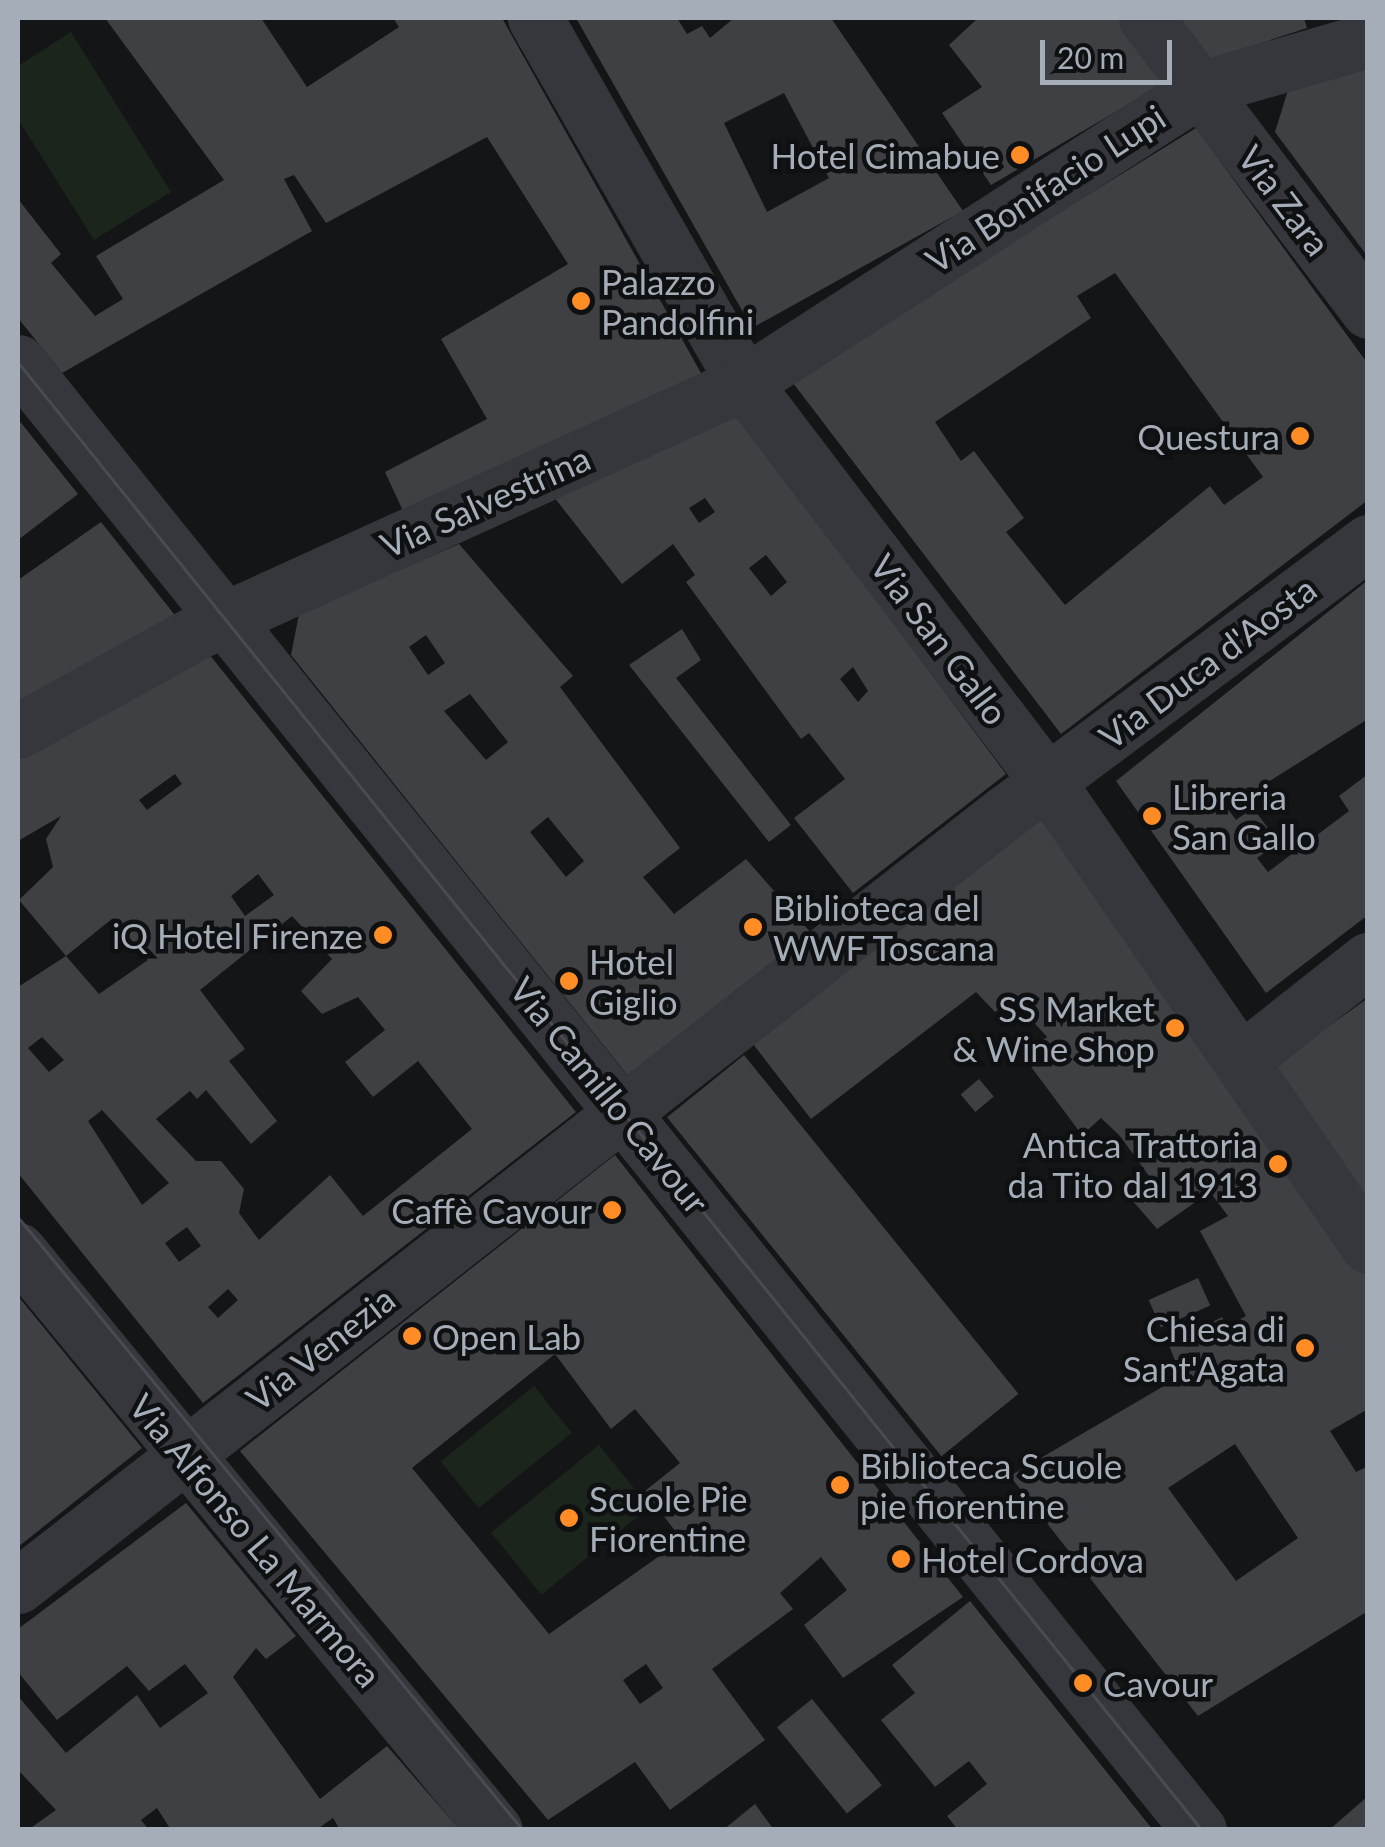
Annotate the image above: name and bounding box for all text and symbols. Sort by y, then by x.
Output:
scale bar [1045,20,1178,82]
text: 20 m [1057,39,1124,75]
street label: Via Bonifacio Lupi [918,95,1172,281]
place label: Hotel Cimabue [771,134,1000,176]
street label: Via Zara [1230,137,1340,263]
marker: Hotel Cimabue [1009,144,1031,166]
place label: Palazzo Pandolfini [601,260,754,342]
marker: Palazzo Pandolfini [570,290,592,312]
place label: Questura [1137,415,1280,457]
marker: Questura [1289,425,1311,447]
street label: Via Salvestrina [374,436,596,566]
street label: Via San Gallo [862,546,1018,732]
street label: Via Duca d'Aosta [1090,567,1324,757]
place label: Libreria San Gallo [1172,775,1316,857]
marker: Libreria San Gallo [1141,805,1163,827]
place label: Biblioteca del WWF Toscana [773,886,997,968]
place label: iQ Hotel Firenze [112,914,363,956]
marker: Biblioteca del WWF Toscana [742,916,764,938]
marker: iQ Hotel Firenze [372,924,394,946]
place label: Hotel Giglio [589,940,678,1022]
street label: Via Camillo Cavour [502,968,718,1222]
marker: Hotel Giglio [558,970,580,992]
place label: SS Market & Wine Shop [952,987,1155,1069]
marker: SS Market & Wine Shop [1164,1017,1186,1039]
place label: Antica Trattoria da Tito dal 1913 [1006,1123,1258,1205]
marker: Antica Trattoria da Tito dal 1913 [1267,1153,1289,1175]
place label: Caffè Cavour [391,1189,592,1231]
marker: Caffè Cavour [601,1199,623,1221]
street label: Via Venezia [237,1277,403,1419]
place label: Chiesa di Sant'Agata [1123,1307,1285,1389]
place label: Open Lab [432,1315,581,1357]
marker: Open Lab [401,1325,423,1347]
marker: Chiesa di Sant'Agata [1294,1337,1316,1359]
street label: Via Alfonso La Marmora [121,1385,391,1695]
place label: Biblioteca Scuole pie fiorentine [860,1444,1122,1526]
marker: Biblioteca Scuole pie fiorentine [829,1474,851,1496]
place label: Scuole Pie Fiorentine [589,1477,747,1559]
marker: Scuole Pie Fiorentine [558,1507,580,1529]
place label: Hotel Cordova [921,1538,1144,1580]
marker: Hotel Cordova [890,1548,912,1570]
place label: Cavour [1103,1662,1213,1704]
marker: Cavour [1072,1672,1094,1694]

